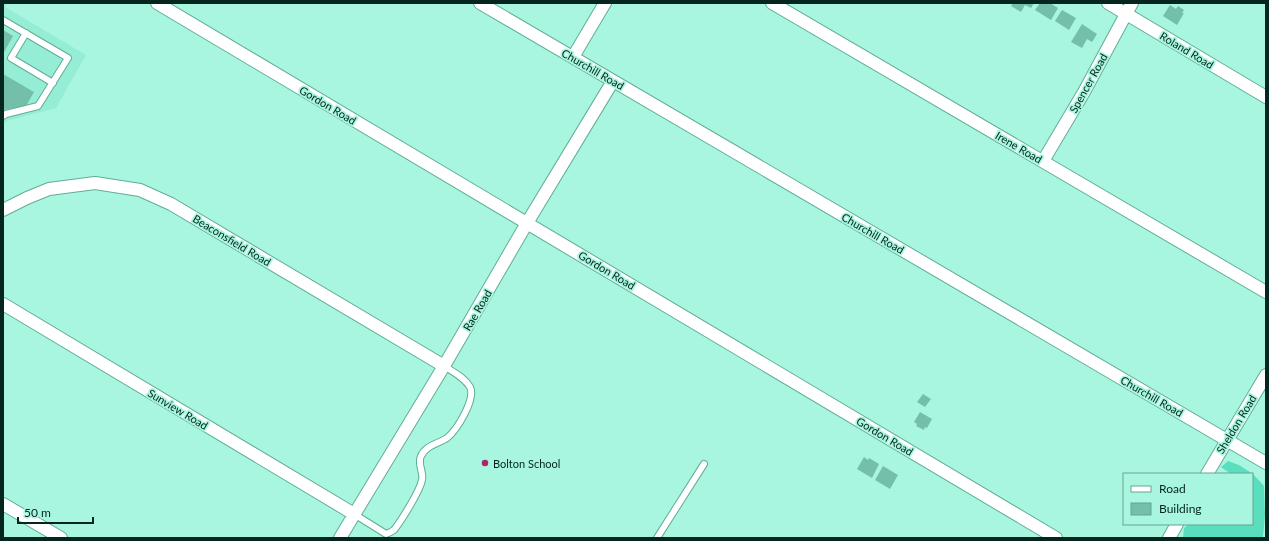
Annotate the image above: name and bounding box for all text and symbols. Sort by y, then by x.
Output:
street label: Roland Road [1158,29,1216,71]
street label: Churchill Road [560,46,626,92]
street label: Spencer Road [1066,51,1110,115]
street label: Gordon Road [297,83,359,127]
street label: Irene Road [993,128,1045,166]
street label: Churchill Road [840,210,906,256]
street label: Beaconsfield Road [191,212,273,268]
street label: Gordon Road [576,248,638,292]
street label: Rae Road [460,287,494,333]
street label: Churchill Road [1119,373,1185,419]
street label: Sunview Road [146,386,210,432]
street label: Sheldon Road [1213,392,1259,456]
street label: Gordon Road [854,414,916,458]
place label: Bolton School [493,457,560,470]
marker: Bolton School [480,458,490,468]
legend [1123,473,1253,525]
text: Road [1159,481,1186,496]
scale bar [18,499,93,525]
text: Building [1159,501,1202,516]
text: 50 m [24,505,51,520]

